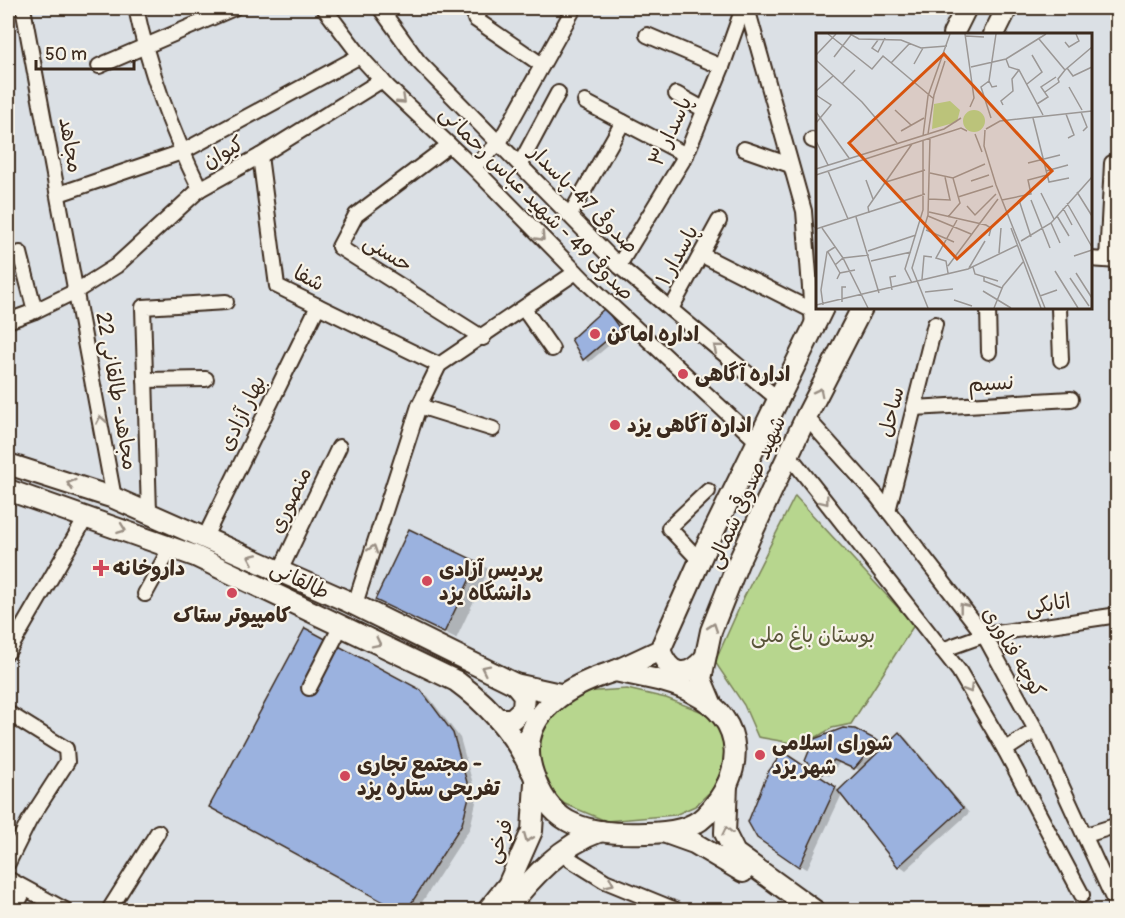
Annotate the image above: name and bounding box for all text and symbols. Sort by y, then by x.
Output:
scale bar [36,33,134,71]
inset map [816,33,1092,309]
text: 50 m [45,43,87,66]
street label: پاسدار ۳ [643,92,698,171]
one-way arrow [395,93,406,104]
street label: صدوقی 49 - شهید عباس رحمانی [433,100,640,307]
street label: مجاهد [52,115,89,175]
street label: کیوان [198,130,249,175]
street label: صدوقی 47-پاسدار [522,137,644,260]
street label: پاسدار ۱ [650,220,705,290]
street label: حسنی [358,228,417,279]
one-way arrow [534,229,545,240]
street label: شفا [289,259,329,298]
street label: مجاهد- طالقانی 22 [89,310,144,472]
place label: اداره اماکن [607,321,699,348]
marker: اداره اماکن [588,327,602,341]
one-way arrow [713,344,724,355]
place label: اداره آگاهی [695,361,790,388]
marker: اداره آگاهی [676,367,690,381]
street label: نسیم [967,369,1015,400]
street label: بهار آزادی [213,371,272,455]
street label: ساحل [872,384,911,440]
one-way arrow [812,388,823,398]
street label: شهید صدوقی شمالی [701,411,792,573]
place label: اداره آگاهی یزد [627,412,751,439]
one-way arrow [95,415,107,425]
marker: اداره آگاهی یزد [608,418,622,432]
street label: منصوری [263,463,318,538]
one-way arrow [66,479,77,492]
one-way arrow [818,494,829,505]
one-way arrow [117,522,127,535]
one-way arrow [365,544,378,555]
one-way arrow [247,554,258,566]
place label: داروخانه [113,555,185,582]
street label: طالقانی [266,555,334,606]
place label: پردیس آزادی دانشگاه یزد [439,556,543,607]
marker: داروخانه [94,561,108,575]
marker: پردیس آزادی دانشگاه یزد [420,574,434,588]
marker: کامپیوتر ستاک [225,586,239,600]
street label: اتابکی [1024,588,1073,621]
place label: کامپیوتر ستاک [173,602,292,629]
street label: کوچه فناوری [976,602,1051,703]
one-way arrow [959,603,970,614]
one-way arrow [706,622,719,633]
park label: بوستان باغ ملی [751,622,875,650]
one-way arrow [370,636,381,648]
one-way arrow [480,664,491,676]
one-way arrow [962,683,974,693]
place label: شورای اسلامی شهر یزد [772,730,893,781]
marker: شورای اسلامی شهر یزد [753,748,767,762]
place label: مجتمع تجاری - تفریحی ستاره یزد [357,751,501,802]
marker: مجتمع تجاری - تفریحی ستاره یزد [338,769,352,783]
street label: فرخی [479,815,520,867]
one-way arrow [721,826,734,836]
one-way arrow [523,832,535,843]
one-way arrow [604,875,615,887]

